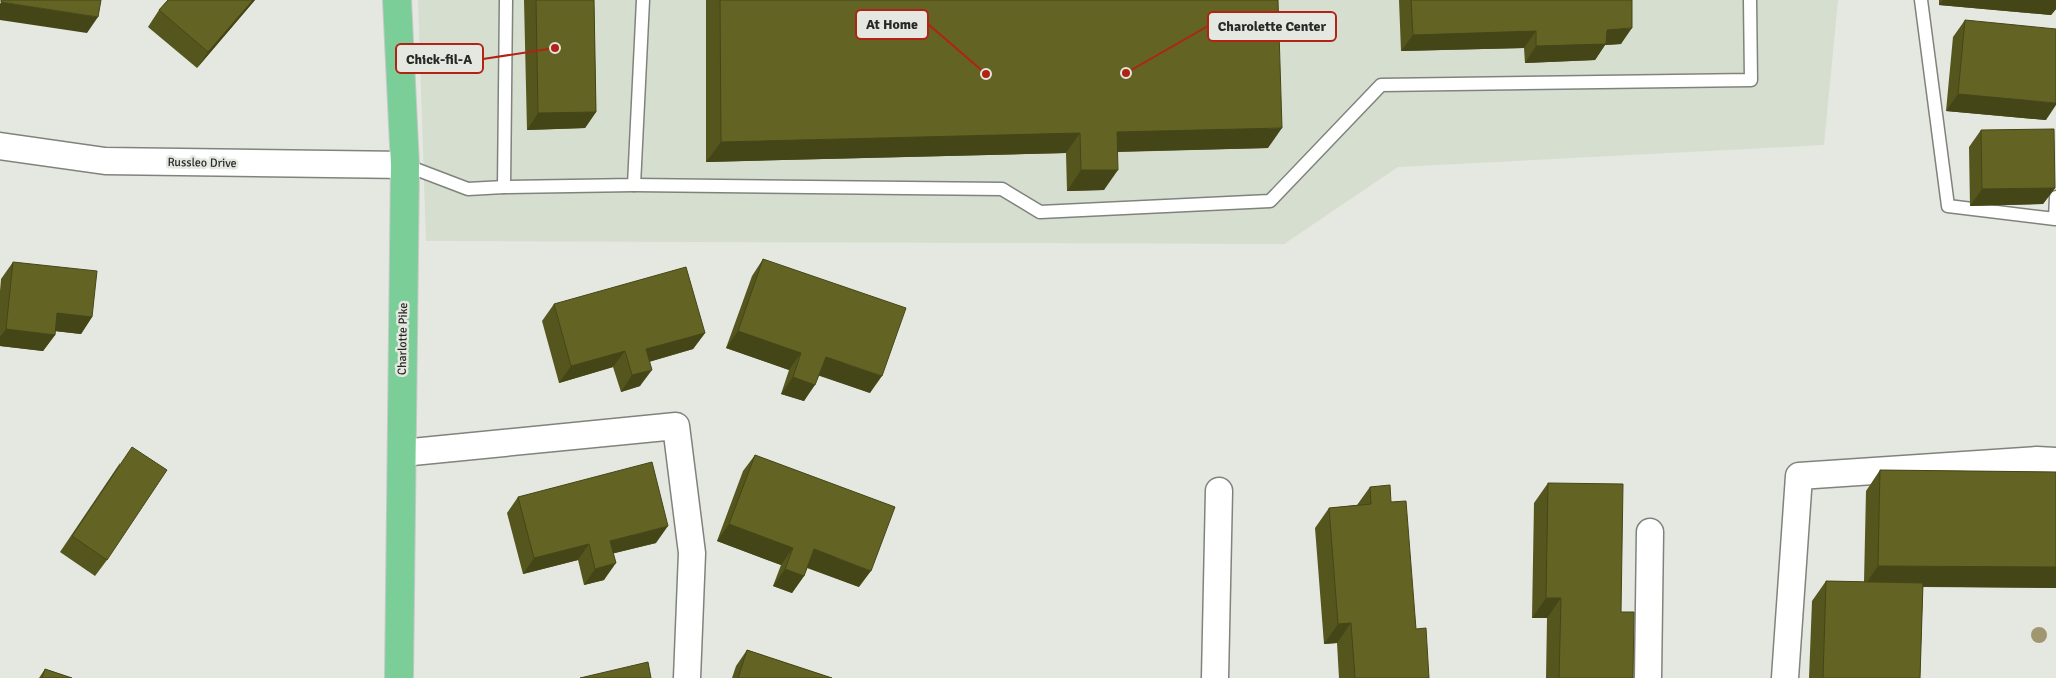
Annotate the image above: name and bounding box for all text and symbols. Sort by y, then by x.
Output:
callout: At Home [856,10,928,39]
callout: Charolette Center [1208,12,1336,41]
text: At Home [866,16,918,33]
text: Charolette Center [1218,18,1327,35]
callout: Chick-fil-A [396,44,483,73]
text: Chick-fil-A [406,51,472,68]
street label: Russleo Drive [167,155,237,171]
street label: Charlotte Pike [395,303,411,375]

